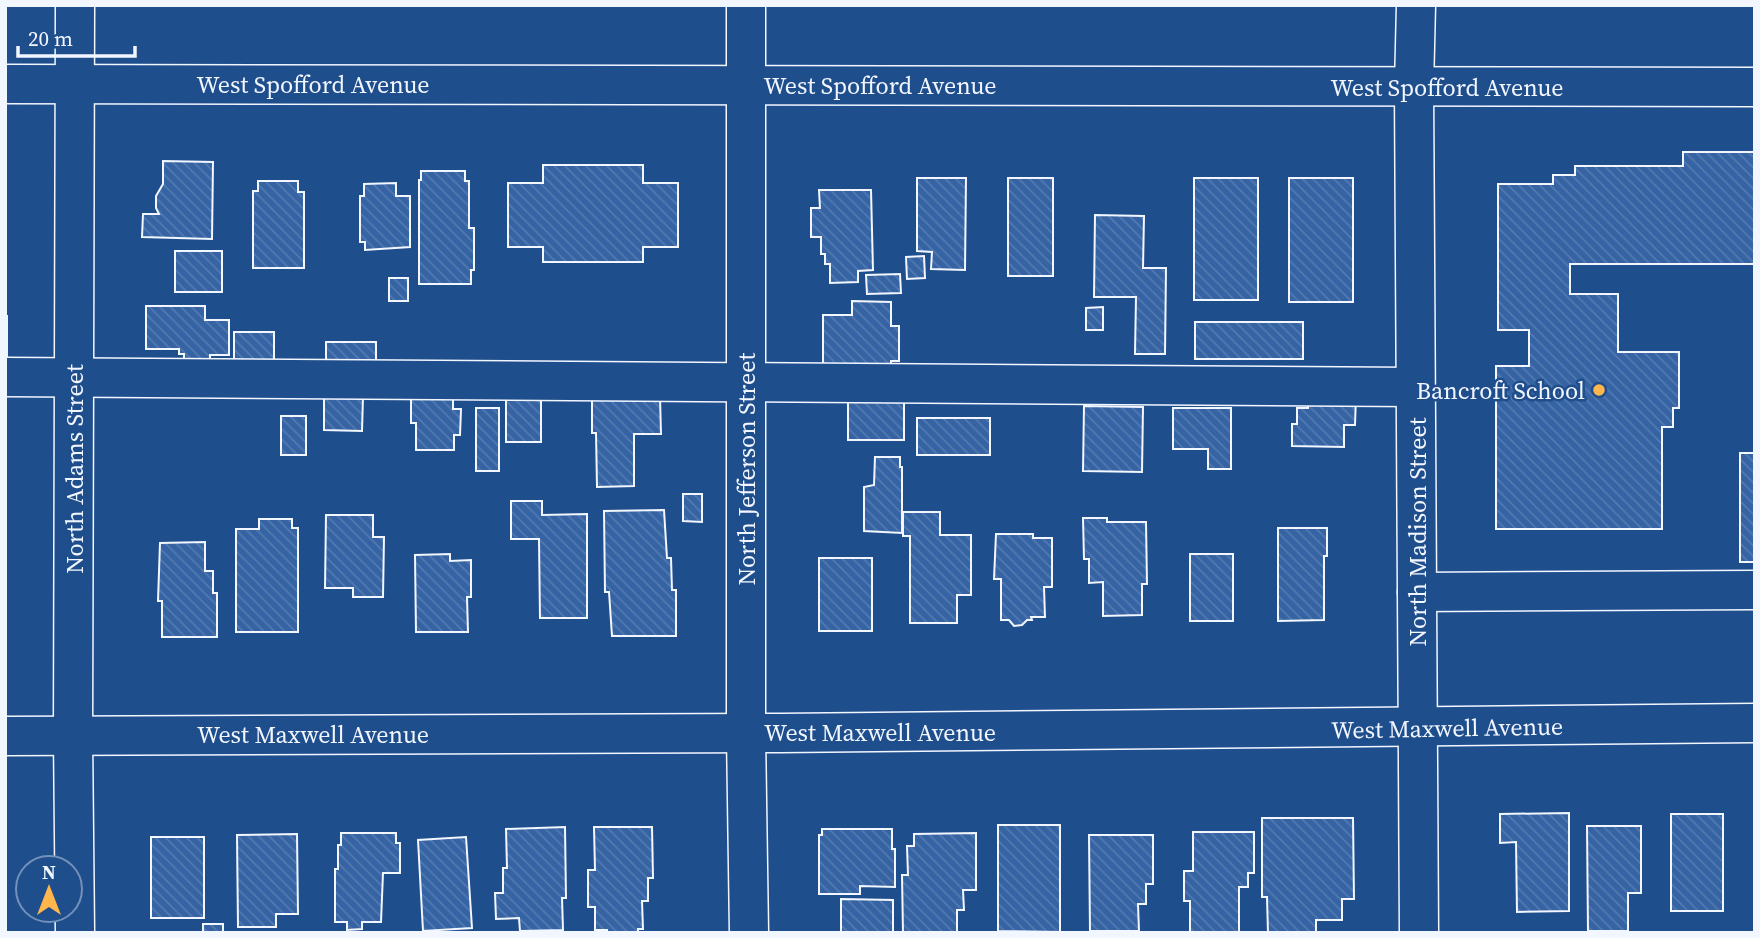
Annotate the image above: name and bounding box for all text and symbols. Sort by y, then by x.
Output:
scale bar [18,14,135,58]
text: 20 m [28,24,73,53]
street label: West Spofford Avenue [196,68,430,101]
street label: West Spofford Avenue [763,69,997,102]
street label: West Spofford Avenue [1330,71,1564,104]
street label: North Jefferson Street [730,352,763,585]
street label: North Adams Street [58,364,91,574]
place label: Bancroft School [1416,374,1585,407]
marker: Bancroft School [1591,382,1607,398]
street label: North Madison Street [1401,417,1434,646]
street label: West Maxwell Avenue [1331,709,1563,747]
street label: West Maxwell Avenue [764,716,996,749]
street label: West Maxwell Avenue [197,718,429,751]
north arrow [14,854,84,924]
text: N [42,859,56,885]

